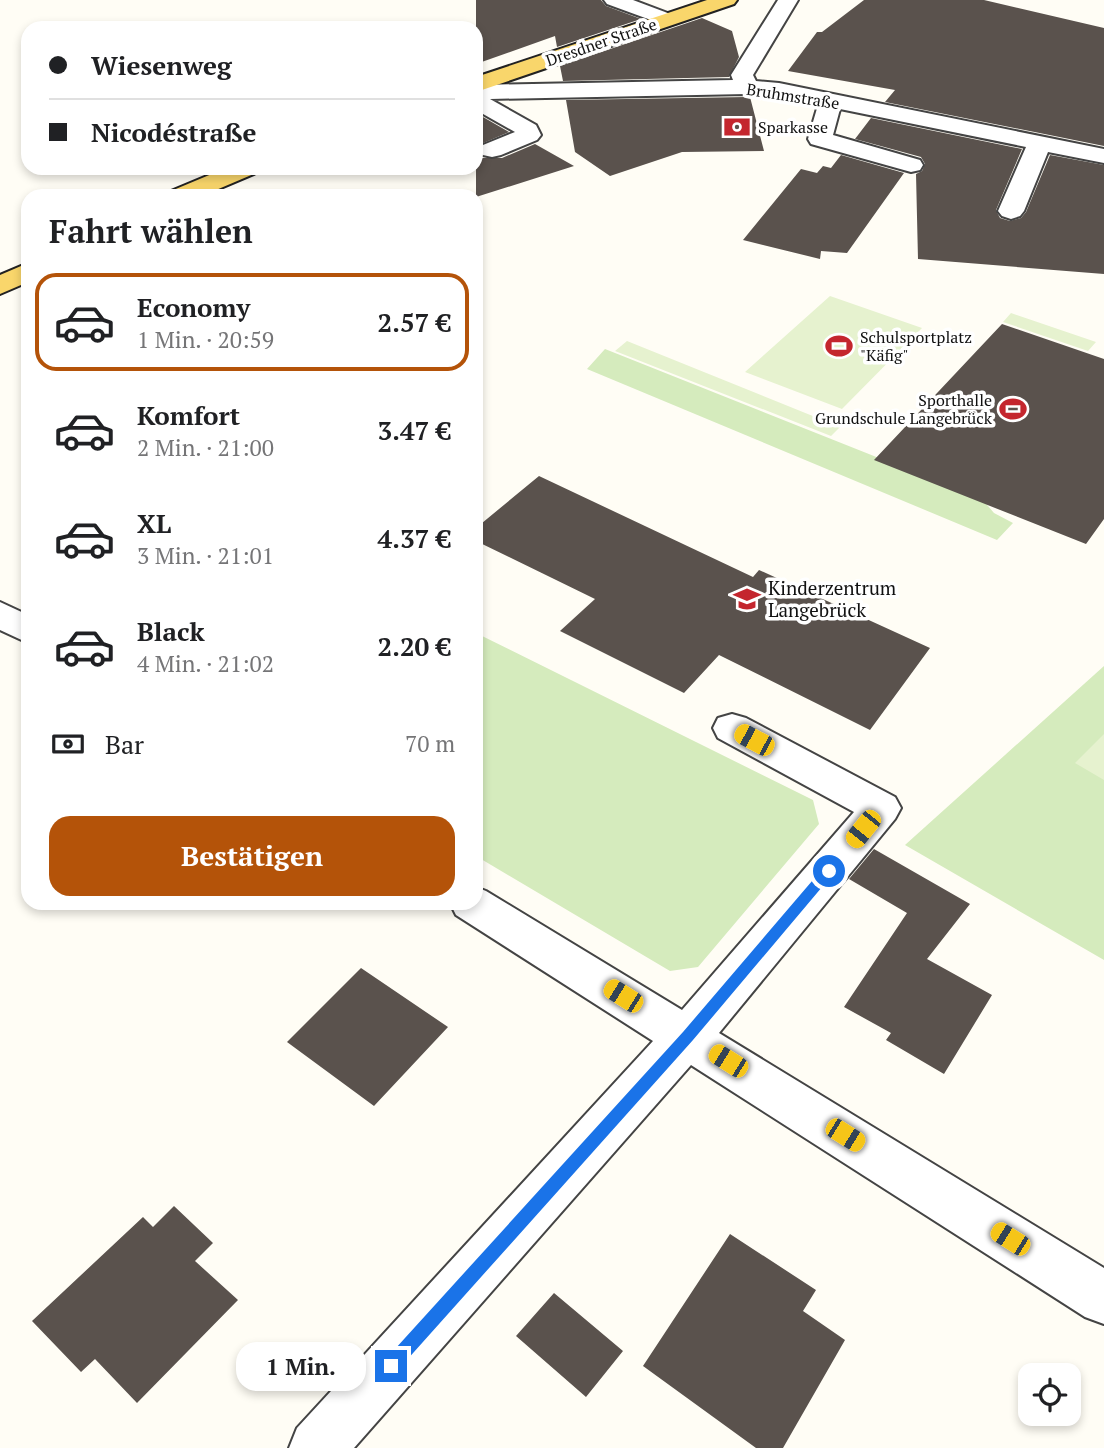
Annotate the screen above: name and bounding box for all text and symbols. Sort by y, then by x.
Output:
street label: Dresdner Straße [543,13,659,71]
text: Wiesenweg [91,48,232,82]
street label: Bruhmstraße [745,78,841,114]
bank icon: Sparkasse [722,112,752,142]
text: Nicodéstraße [91,115,257,149]
place label: Sparkasse [758,116,828,138]
text: Fahrt wählen [49,210,253,252]
text: Economy [137,290,250,324]
icon: car [53,291,116,354]
text: 2.57 € [378,305,451,339]
text: 1 Min. · 20:59 [137,324,274,355]
place label: Schulsportplatz "Käfig" [860,326,972,366]
sports icon: Schulsportplatz "Käfig" [824,331,854,361]
place label: Sporthalle Grundschule Langebrück [815,389,993,429]
sports icon: Sporthalle Grundschule Langebrück [998,394,1028,424]
text: Komfort [137,398,240,432]
icon: car [53,399,116,462]
text: 3.47 € [378,413,451,447]
text: 2 Min. · 21:00 [137,432,274,463]
text: XL [137,506,171,540]
icon: car [53,507,116,570]
text: 4.37 € [378,521,451,555]
text: 3 Min. · 21:01 [137,540,274,571]
place label: Kinderzentrum Langebrück [768,575,897,622]
school or university icon: Kinderzentrum Langebrück [732,584,762,614]
text: Black [137,614,205,648]
icon: car [53,615,116,678]
text: 2.20 € [378,629,451,663]
text: 4 Min. · 21:02 [137,648,274,679]
car [731,721,778,759]
icon: cash [49,725,87,763]
text: Bar [105,727,144,761]
text: 70 m [405,728,455,759]
car [842,806,885,852]
button: Bestätigen [49,816,455,896]
route start [813,855,845,887]
car [600,976,647,1016]
car [705,1041,752,1081]
car [822,1115,869,1155]
car [987,1219,1034,1259]
callout: 1 Min. [237,1342,366,1390]
route end [375,1350,407,1382]
text: 1 Min. [266,1351,336,1382]
map controls [1018,1363,1081,1426]
button: locate [1018,1363,1081,1426]

